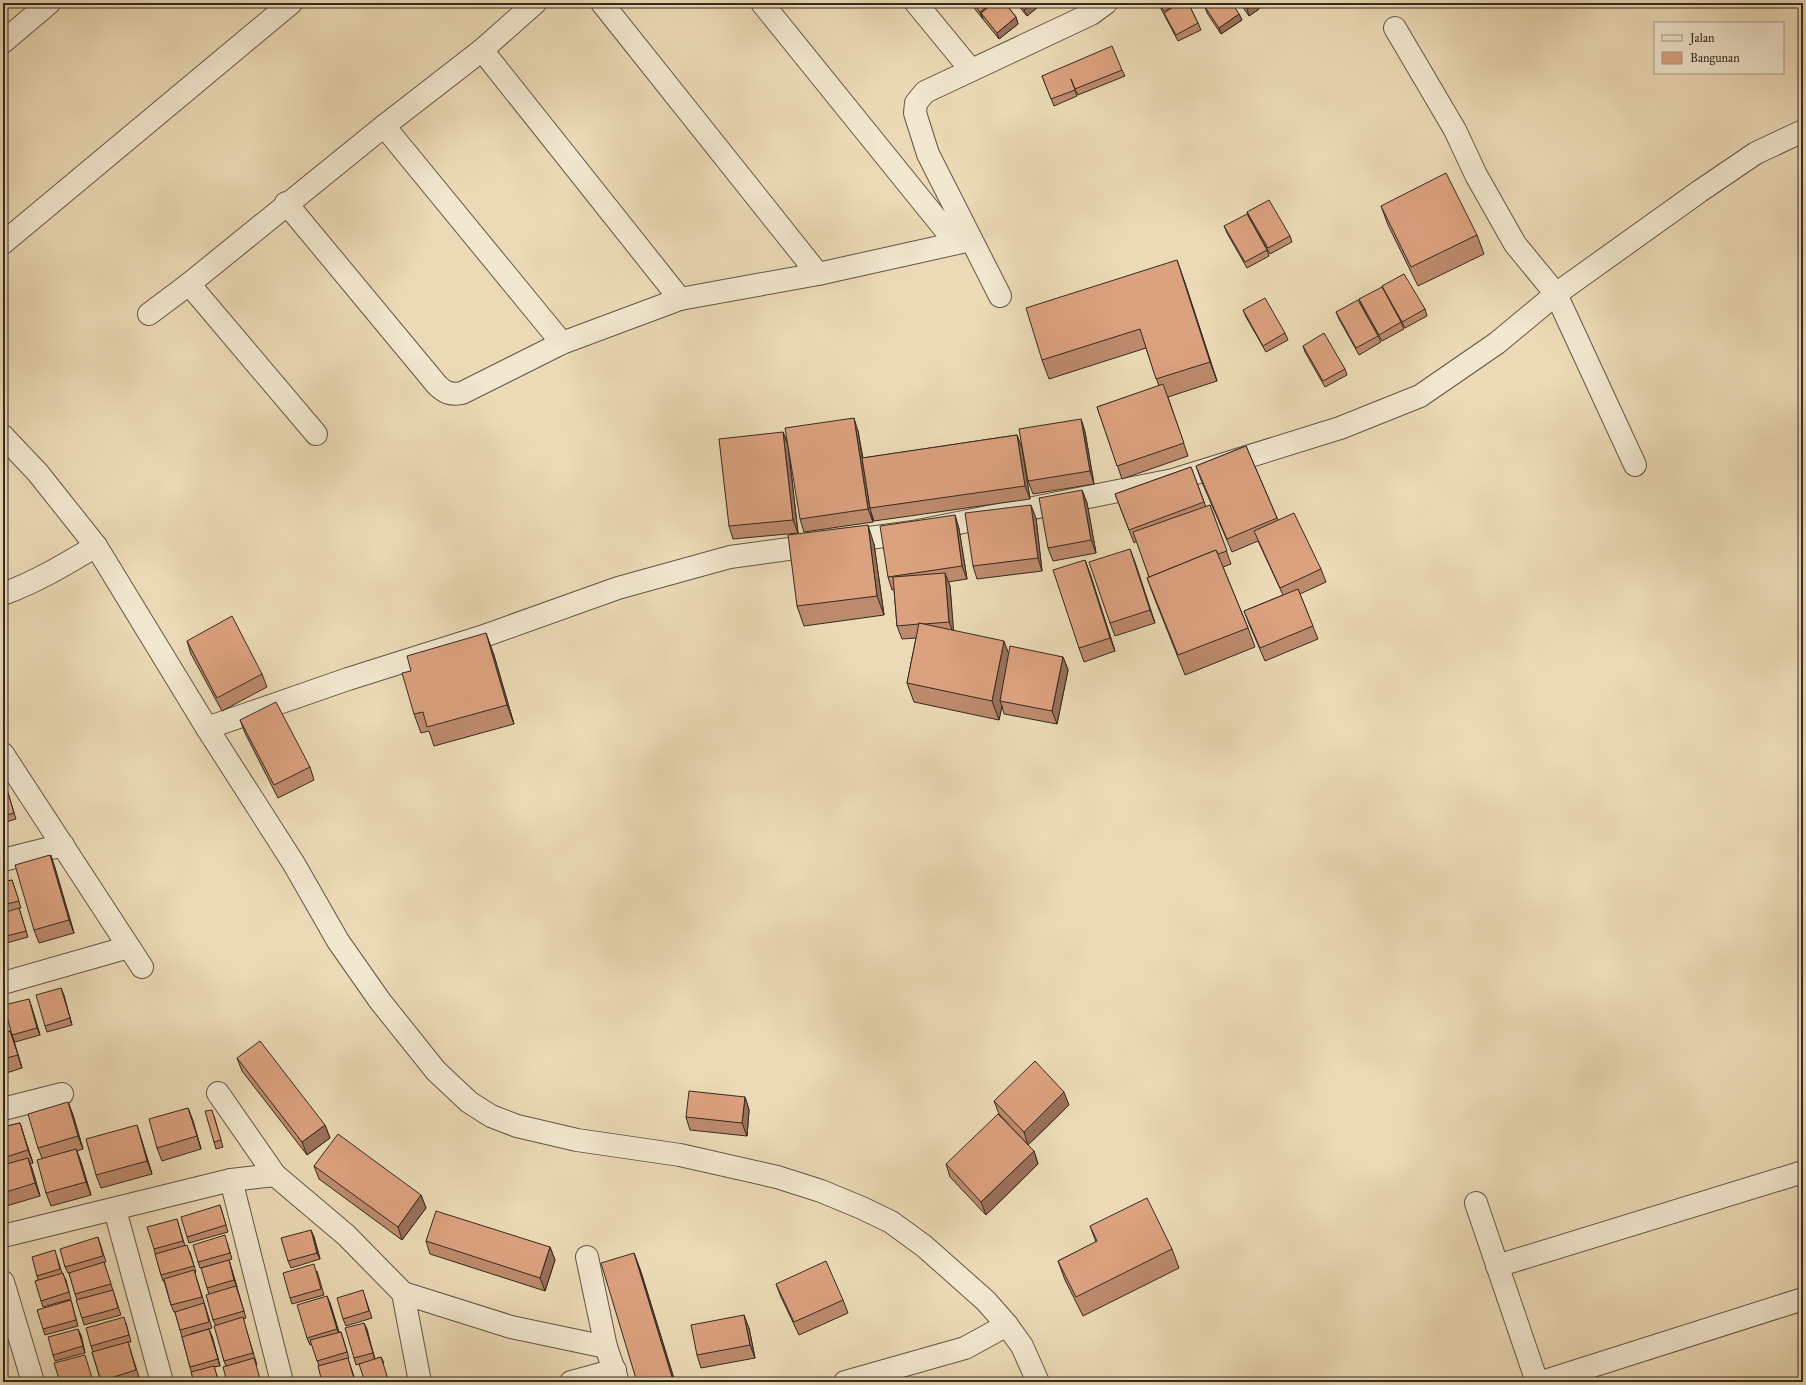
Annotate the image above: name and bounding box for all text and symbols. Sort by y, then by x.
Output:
legend [1654,22,1784,74]
text: Jalan [1688,31,1715,46]
text: Bangunan [1690,51,1740,66]

